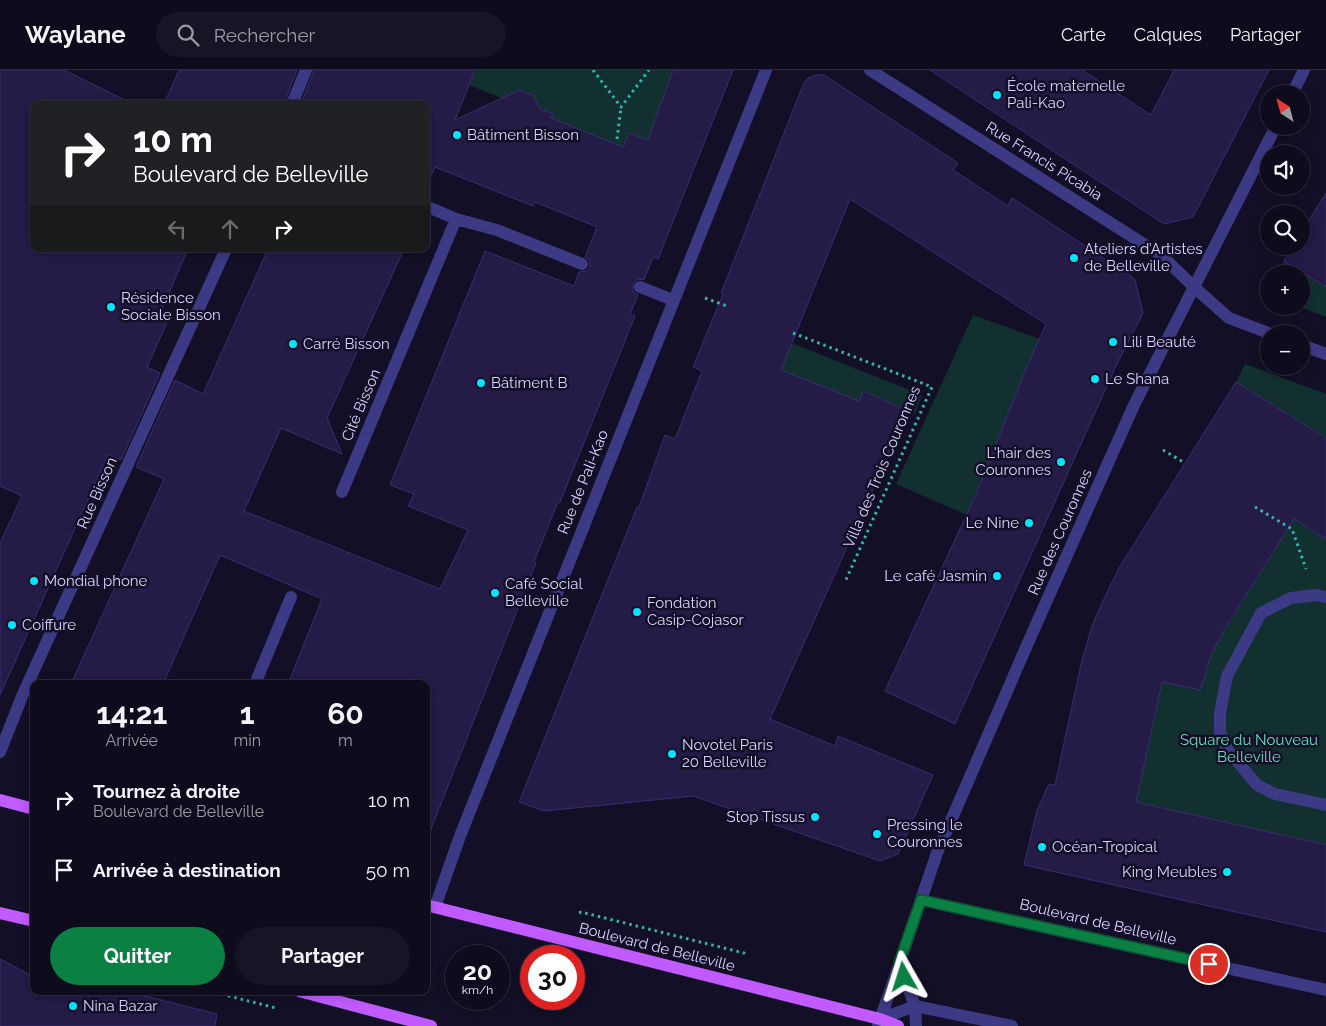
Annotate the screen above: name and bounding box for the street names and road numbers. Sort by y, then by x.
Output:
street label: Rue Francis Picabia [982,118,1106,204]
street label: Cité Bisson [338,366,384,444]
street label: Villa des Trois Couronnes [840,383,924,551]
street label: Rue de Pali-Kao [554,427,612,537]
street label: Rue Bisson [73,454,121,532]
street label: Rue des Couronnes [1024,466,1096,598]
street label: Boulevard de Belleville [1018,895,1178,949]
street label: Boulevard de Belleville [577,919,737,975]

